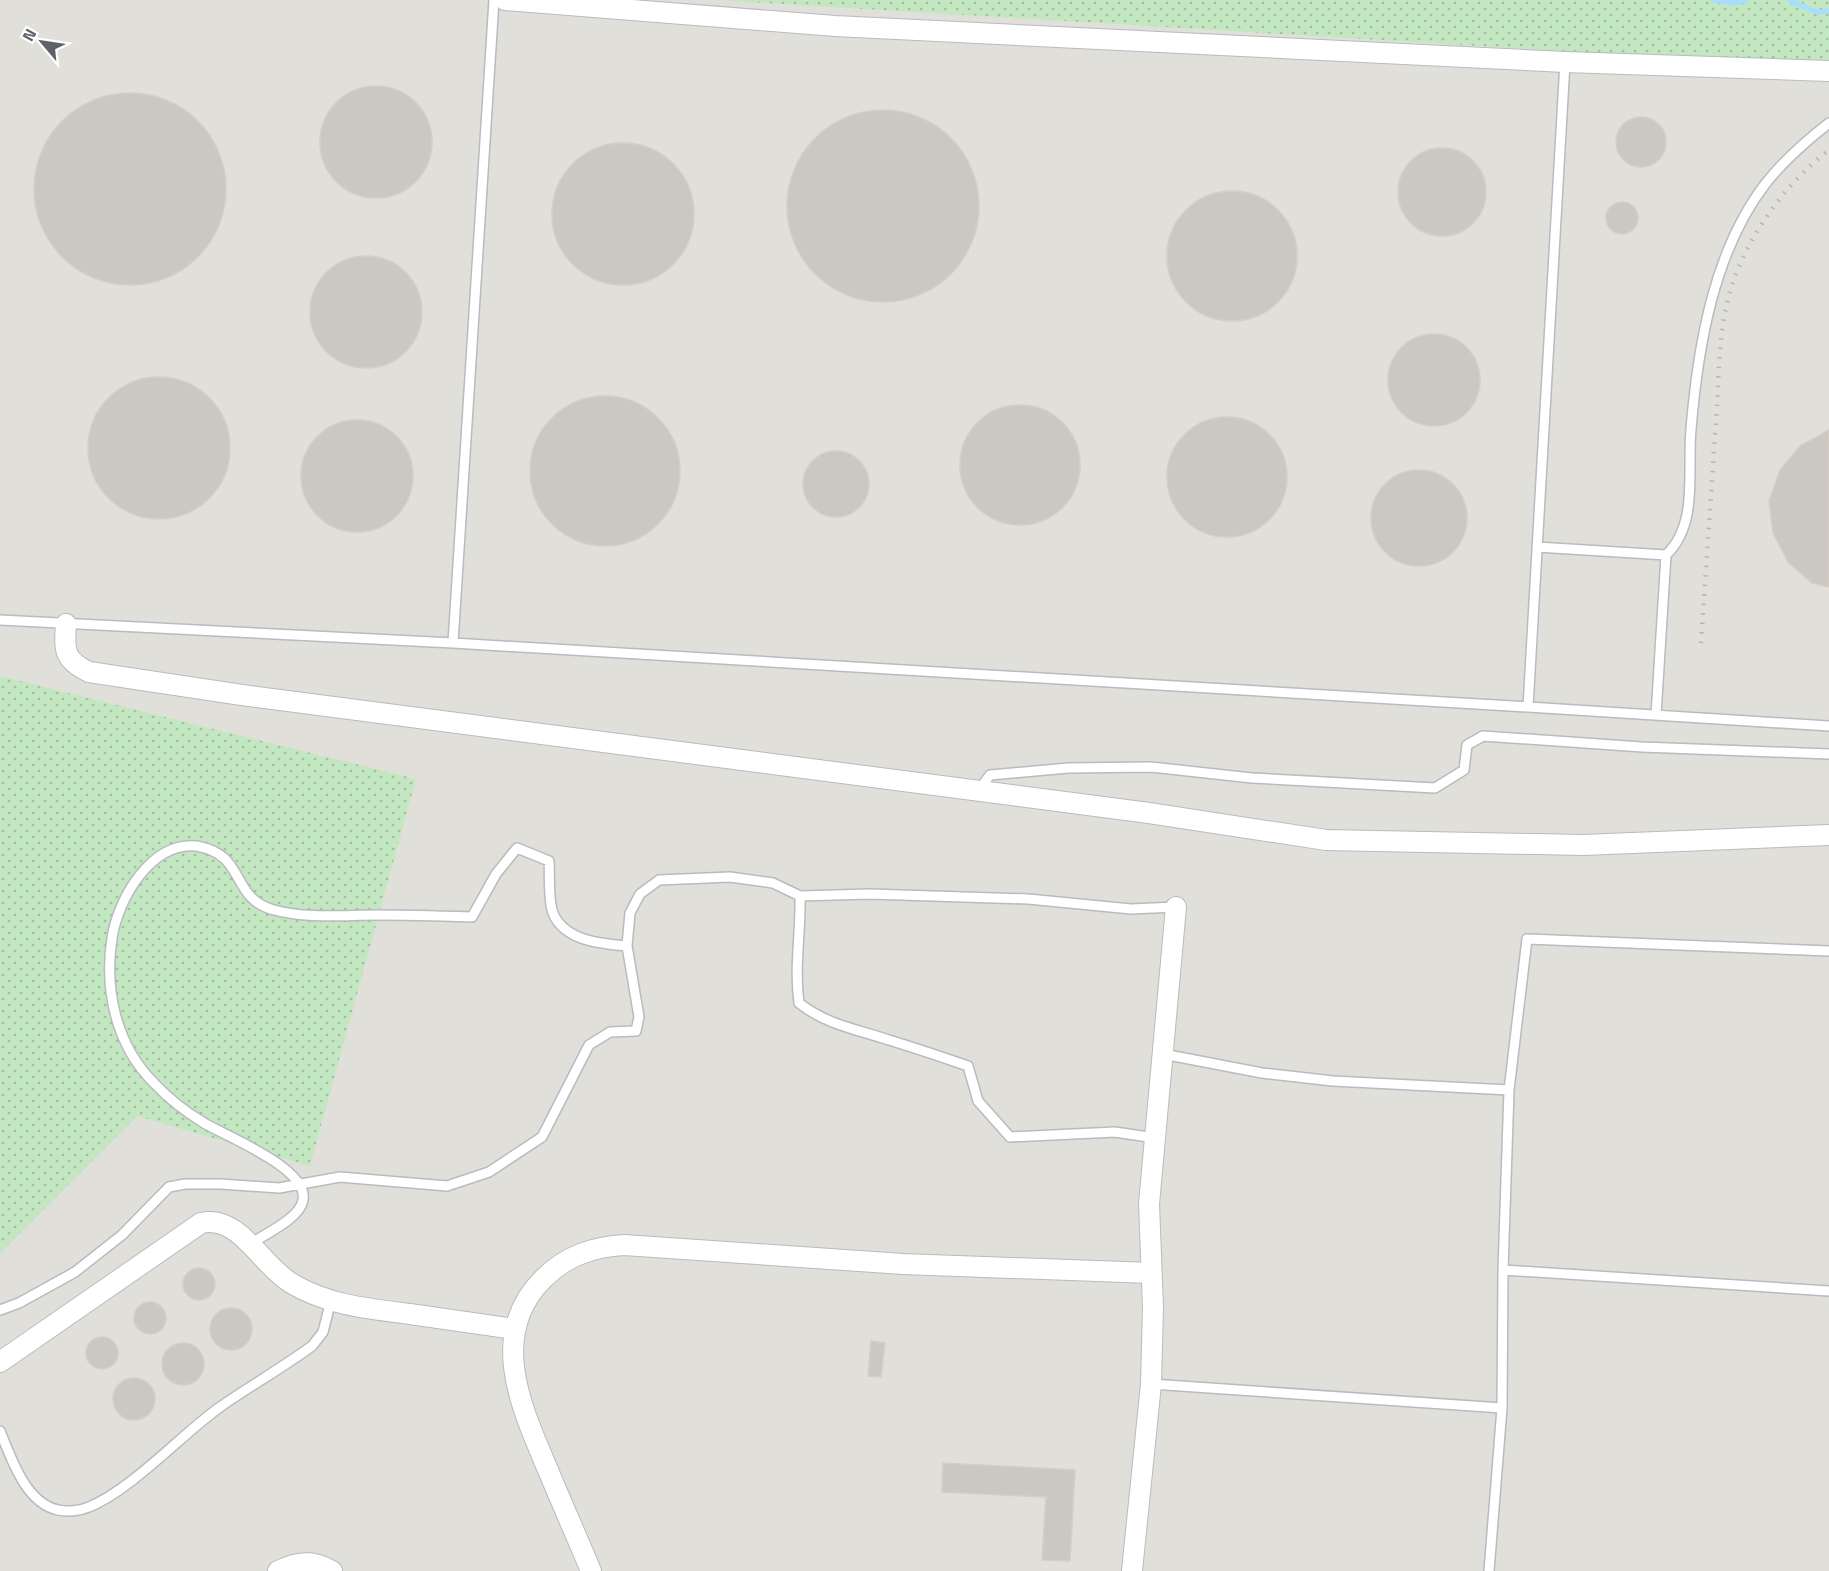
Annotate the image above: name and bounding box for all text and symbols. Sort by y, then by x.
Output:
north arrow [12,12,72,72]
text: N [16,24,42,45]

